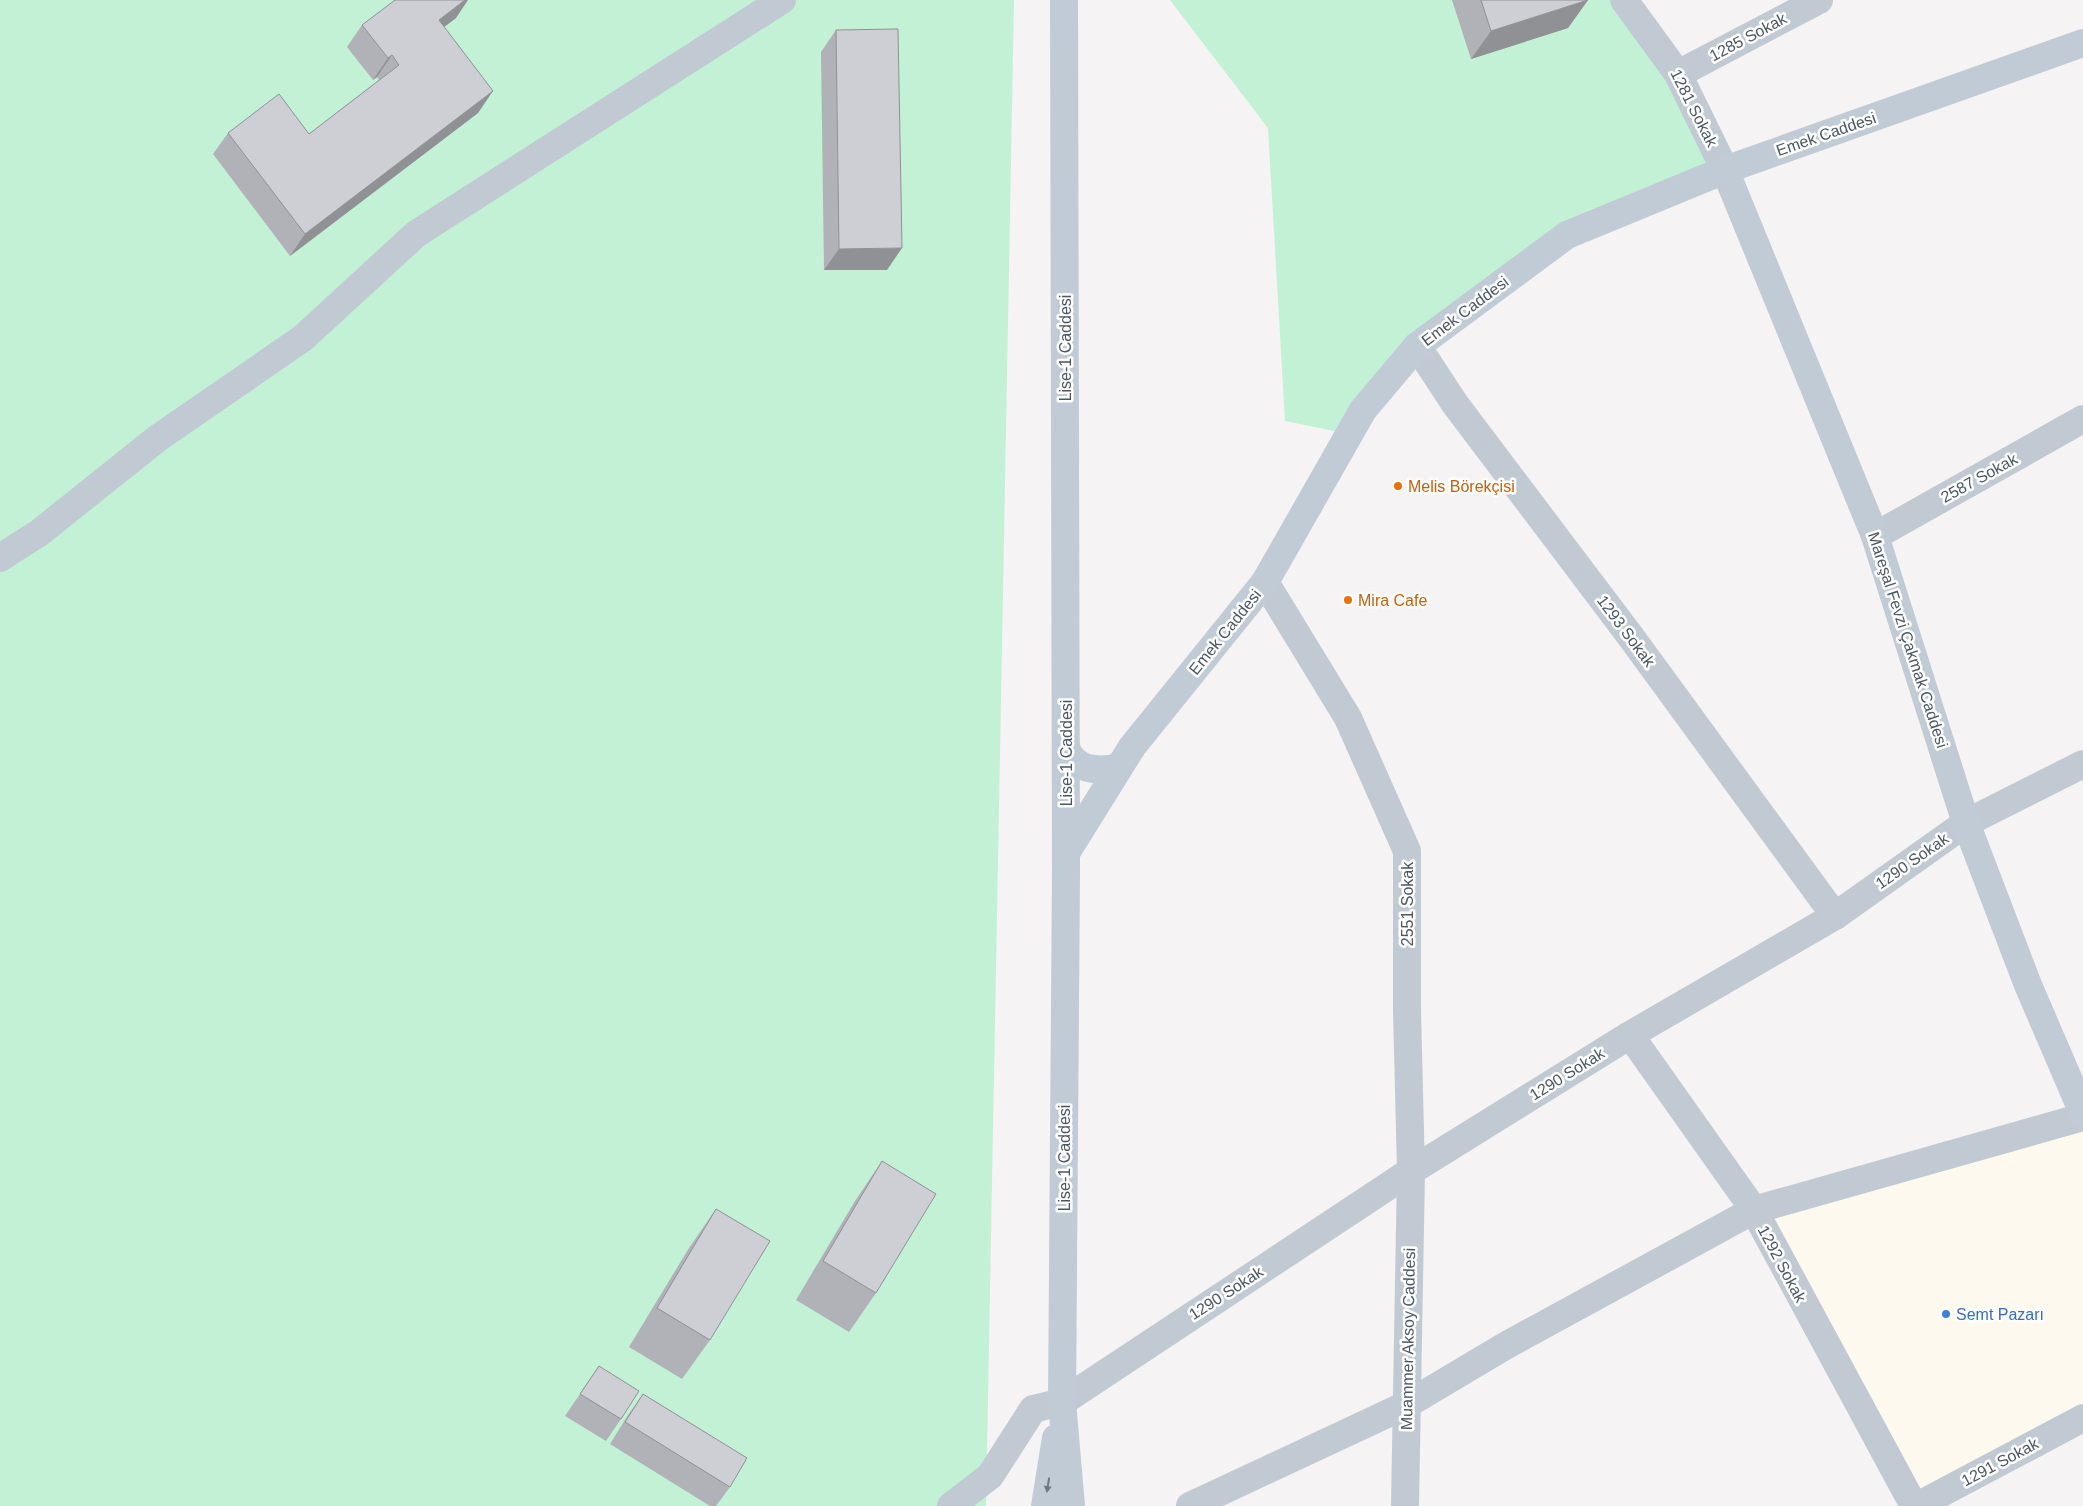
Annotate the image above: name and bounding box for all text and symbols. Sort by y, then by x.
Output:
street label: 1285 Sokak [1707,9,1790,64]
street label: 1281 Sokak [1667,66,1721,150]
street label: Emek Caddesi [1774,109,1878,159]
street label: Emek Caddesi [1418,273,1512,349]
street label: Lise-1 Caddesi [1057,295,1074,401]
street label: 2587 Sokak [1938,450,2021,506]
place label: Melis Börekçisi [1408,478,1515,495]
marker: Melis Börekçisi [1392,480,1404,492]
street label: Mareşal Fevzi Çakmak Caddesi [1865,530,1951,750]
street label: Emek Caddesi [1186,586,1264,678]
place label: Mira Cafe [1358,592,1427,609]
street label: 1293 Sokak [1594,592,1659,671]
marker: Mira Cafe [1342,594,1354,606]
street label: Lise-1 Caddesi [1058,700,1075,806]
street label: 1290 Sokak [1873,829,1952,892]
street label: 2551 Sokak [1399,861,1416,946]
street label: 1290 Sokak [1527,1044,1608,1104]
street label: Lise-1 Caddesi [1056,1105,1073,1211]
street label: 1292 Sokak [1755,1223,1810,1306]
street label: Muammer Aksoy Caddesi [1398,1248,1418,1430]
street label: 1290 Sokak [1186,1262,1267,1323]
place label: Semt Pazarı [1956,1306,2044,1323]
marker: Semt Pazarı [1940,1308,1952,1320]
street label: 1291 Sokak [1959,1434,2042,1489]
one-way arrow [1044,1477,1052,1493]

